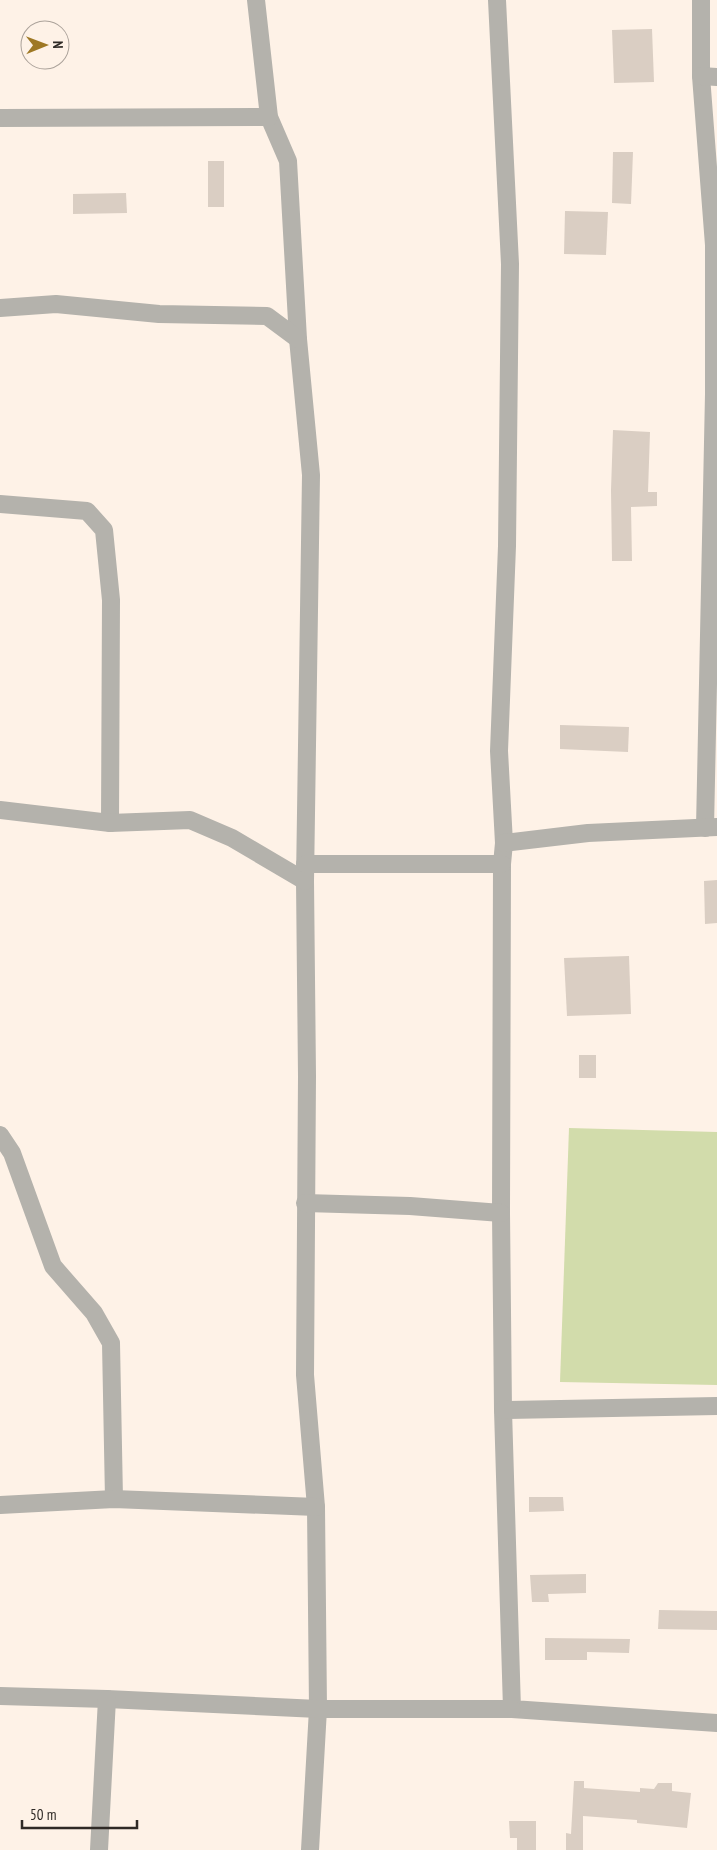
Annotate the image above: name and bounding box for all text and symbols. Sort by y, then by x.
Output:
north arrow [20,20,70,70]
text: N [49,41,67,49]
scale bar [22,1798,138,1830]
text: 50 m [30,1805,56,1824]

